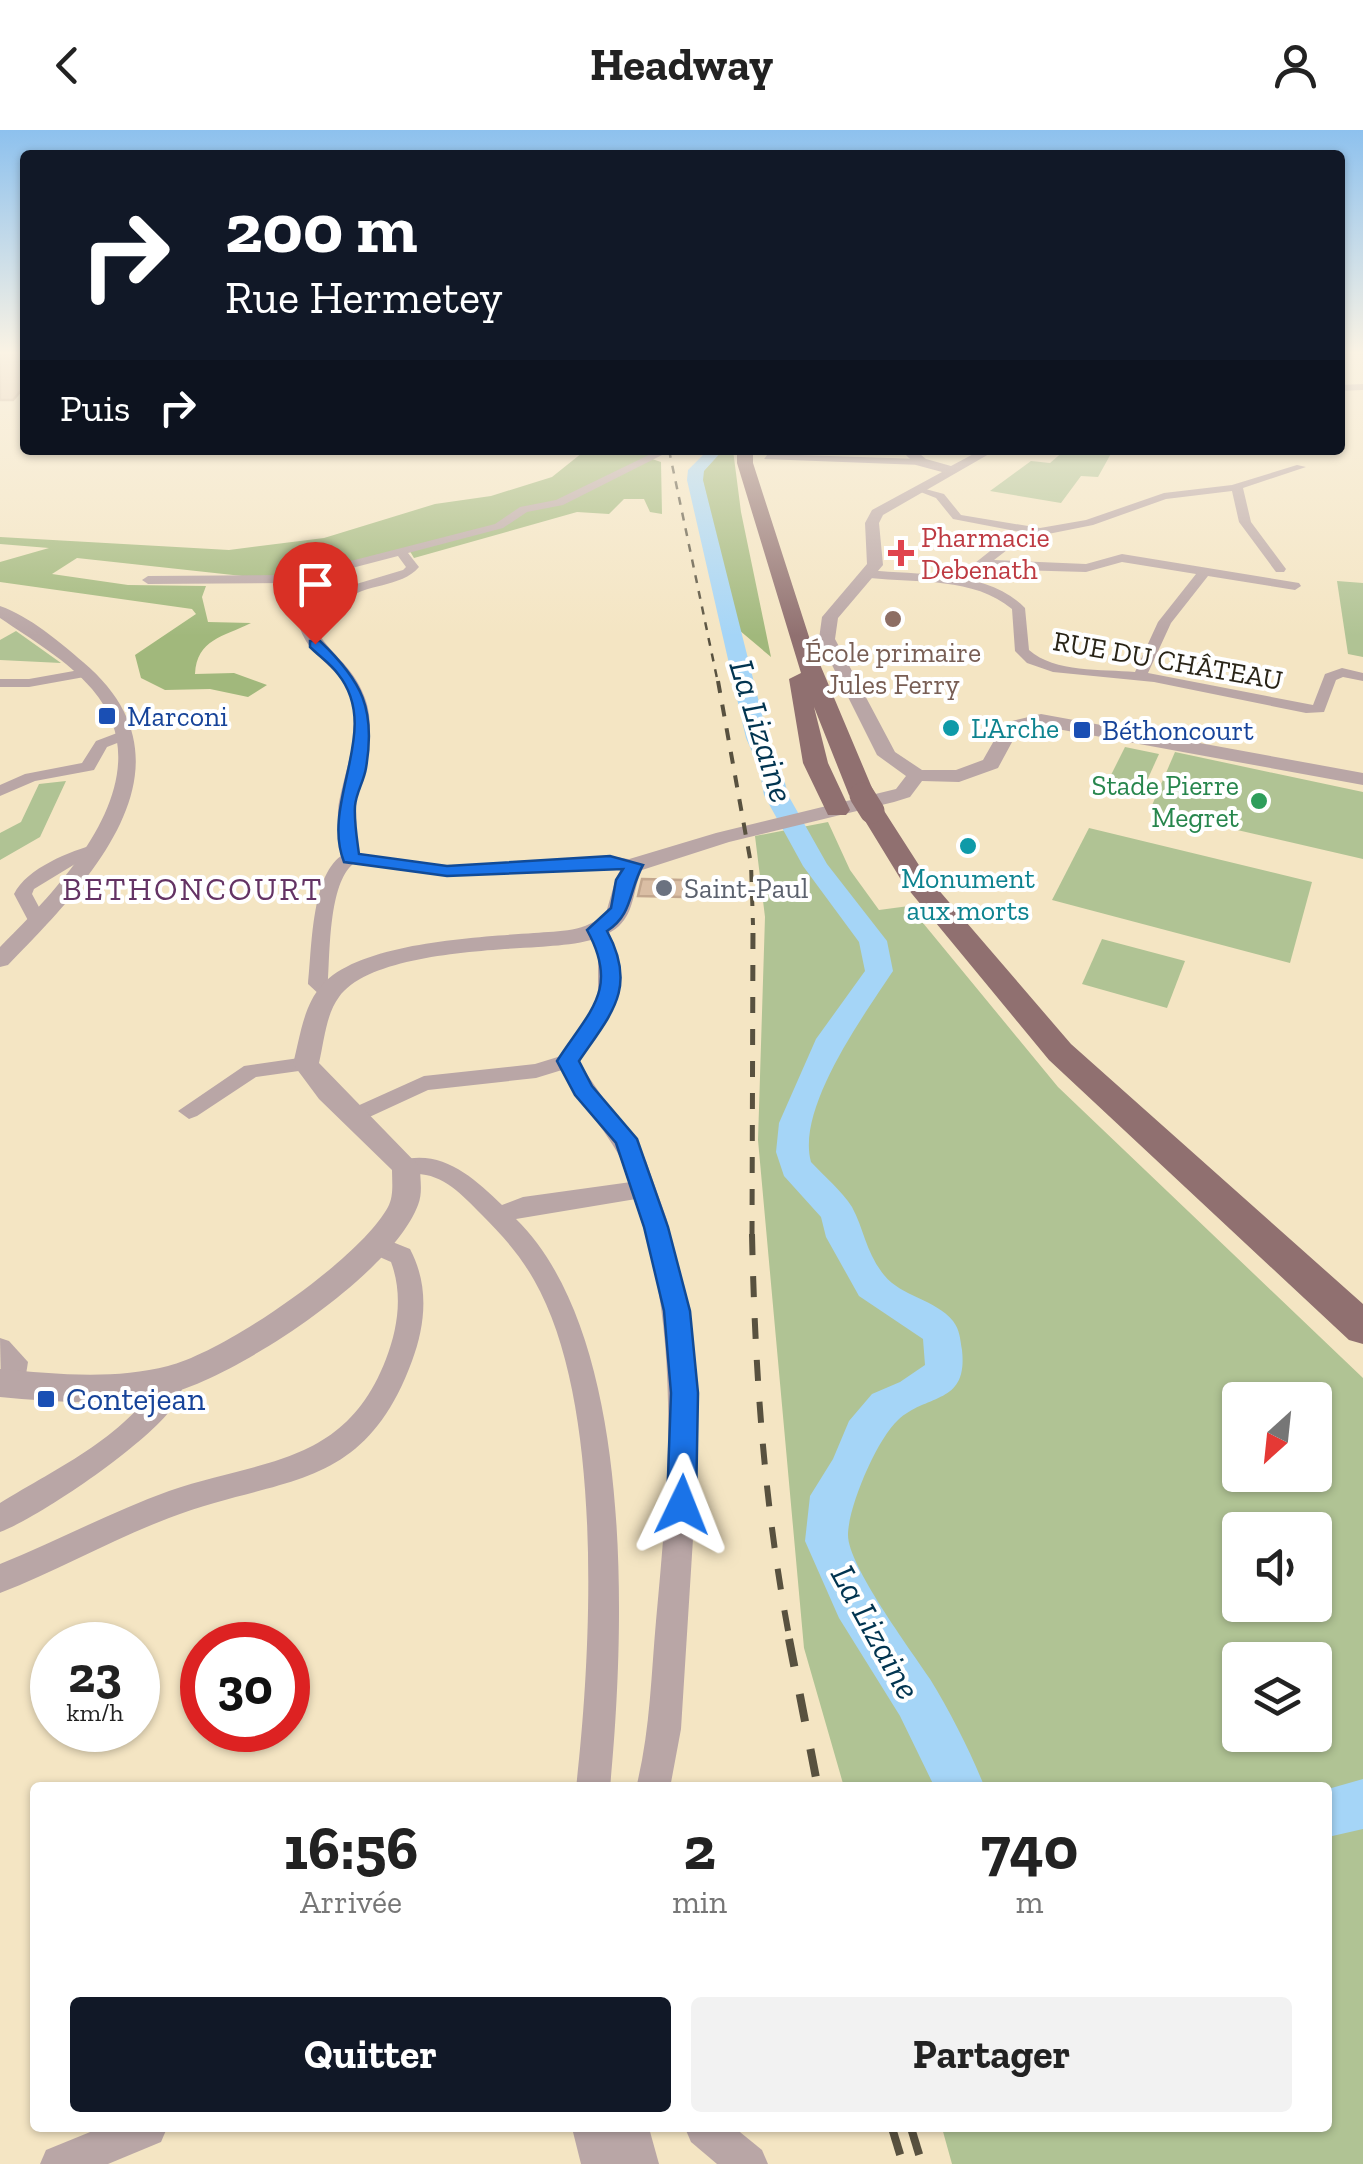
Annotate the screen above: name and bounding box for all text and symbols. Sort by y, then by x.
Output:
icon: back [40,38,95,93]
text: Headway [590,38,773,92]
icon: person [1268,38,1323,93]
text: 200 m [225,186,418,270]
icon: right [60,190,190,320]
text: Rue Hermetey [225,271,502,325]
icon: right [150,380,205,435]
text: Puis [60,385,130,431]
place label: Pharmacie Debenath [921,521,1050,586]
pin [273,542,358,645]
marker: Pharmacie Debenath [890,542,912,564]
icon: arrive [288,557,343,612]
marker: École primaire Jules Ferry [882,608,904,630]
street label: RUE DU CHÂTEAU [1051,624,1285,697]
place label: École primaire Jules Ferry [805,636,981,701]
water label: La Lizaine [720,655,804,807]
place label: Marconi [127,700,228,733]
marker: Marconi [96,705,118,727]
place label: L'Arche [971,712,1059,745]
place label: Béthoncourt [1102,714,1254,747]
marker: L'Arche [940,717,962,739]
marker: Béthoncourt [1071,719,1093,741]
place label: Stade Pierre Megret [1092,769,1240,834]
marker: Stade Pierre Megret [1248,790,1270,812]
marker: Monument aux morts [957,835,979,857]
place label: Monument aux morts [901,862,1036,927]
district label: BETHONCOURT [62,870,324,908]
place label: Saint-Paul [684,872,808,905]
marker: Saint-Paul [653,877,675,899]
place label: Contejean [66,1380,206,1418]
north arrow [1222,1382,1332,1492]
map controls [1222,1382,1332,1752]
marker: Contejean [35,1388,57,1410]
position arrow [630,1453,734,1557]
button: sound [1222,1512,1332,1622]
water label: La Lizaine [822,1558,930,1706]
speed limit sign: 30 [180,1622,310,1752]
button: layers [1222,1642,1332,1752]
text: 23 [68,1645,122,1705]
text: km/h [66,1697,124,1727]
text: 16:56 [284,1812,418,1884]
text: 2 [684,1812,716,1884]
text: 740 [981,1812,1078,1884]
text: Arrivée [300,1883,402,1921]
text: min [672,1883,727,1921]
text: m [1016,1883,1043,1921]
button: Quitter [70,1997,671,2112]
button: Partager [691,1997,1292,2112]

